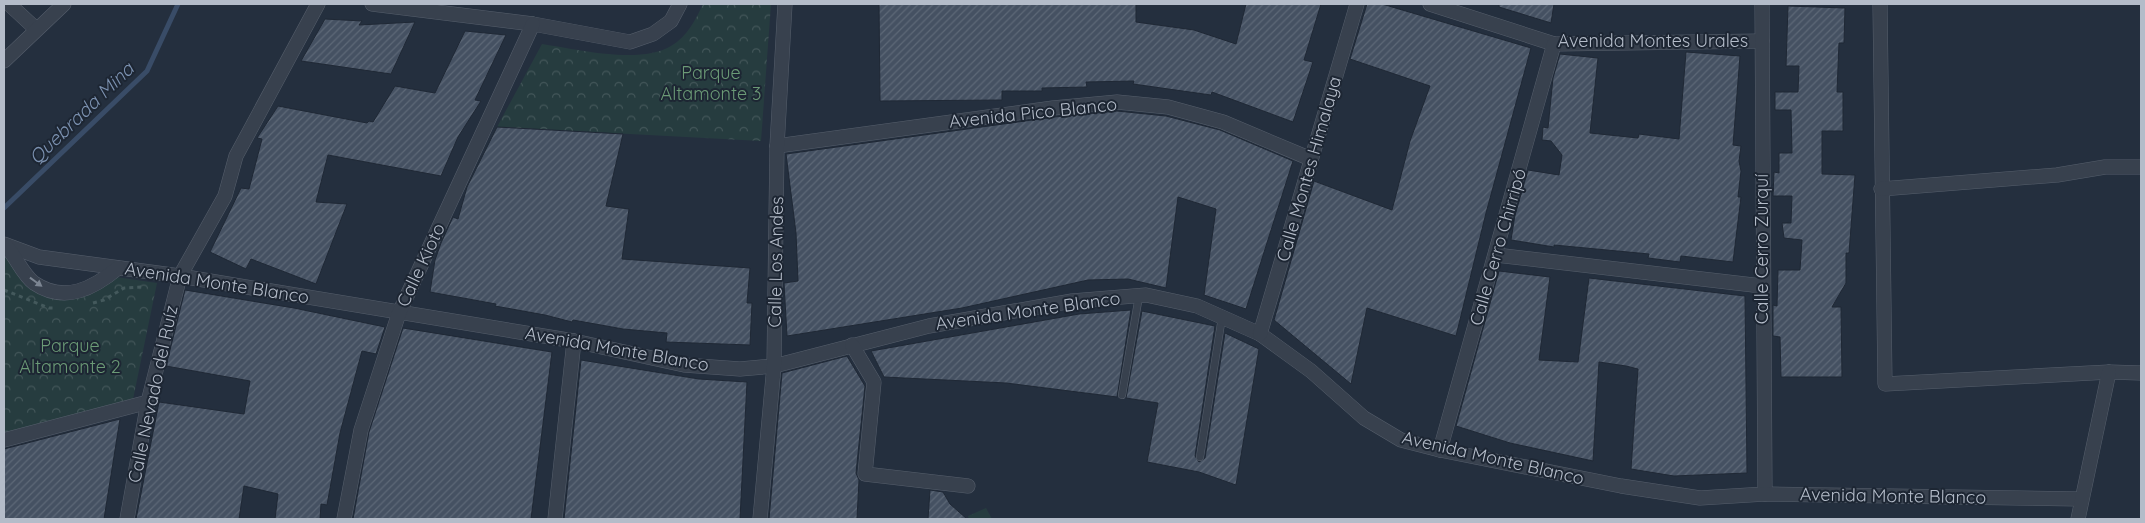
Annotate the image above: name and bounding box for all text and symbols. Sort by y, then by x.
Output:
street label: Avenida Montes Urales [1558,29,1748,52]
water label: Quebrada Mina [23,56,140,169]
park label: Parque Altamonte 3 [661,61,761,105]
street label: Calle Montes Himalaya [1271,73,1346,264]
street label: Avenida Pico Blanco [948,92,1118,133]
street label: Calle Cerro Chirripó [1464,166,1531,328]
street label: Calle Cerro Zurquí [1750,174,1773,324]
street label: Calle Los Andes [763,196,788,328]
street label: Calle Kioto [391,219,450,310]
street label: Avenida Monte Blanco [123,257,311,308]
one-way arrow [29,277,43,287]
street label: Avenida Monte Blanco [934,286,1122,335]
street label: Calle Nevado del Ruíz [122,303,183,485]
street label: Avenida Monte Blanco [523,321,711,376]
park label: Parque Altamonte 2 [19,334,121,378]
street label: Avenida Monte Blanco [1400,425,1586,490]
street label: Avenida Monte Blanco [1800,482,1986,509]

